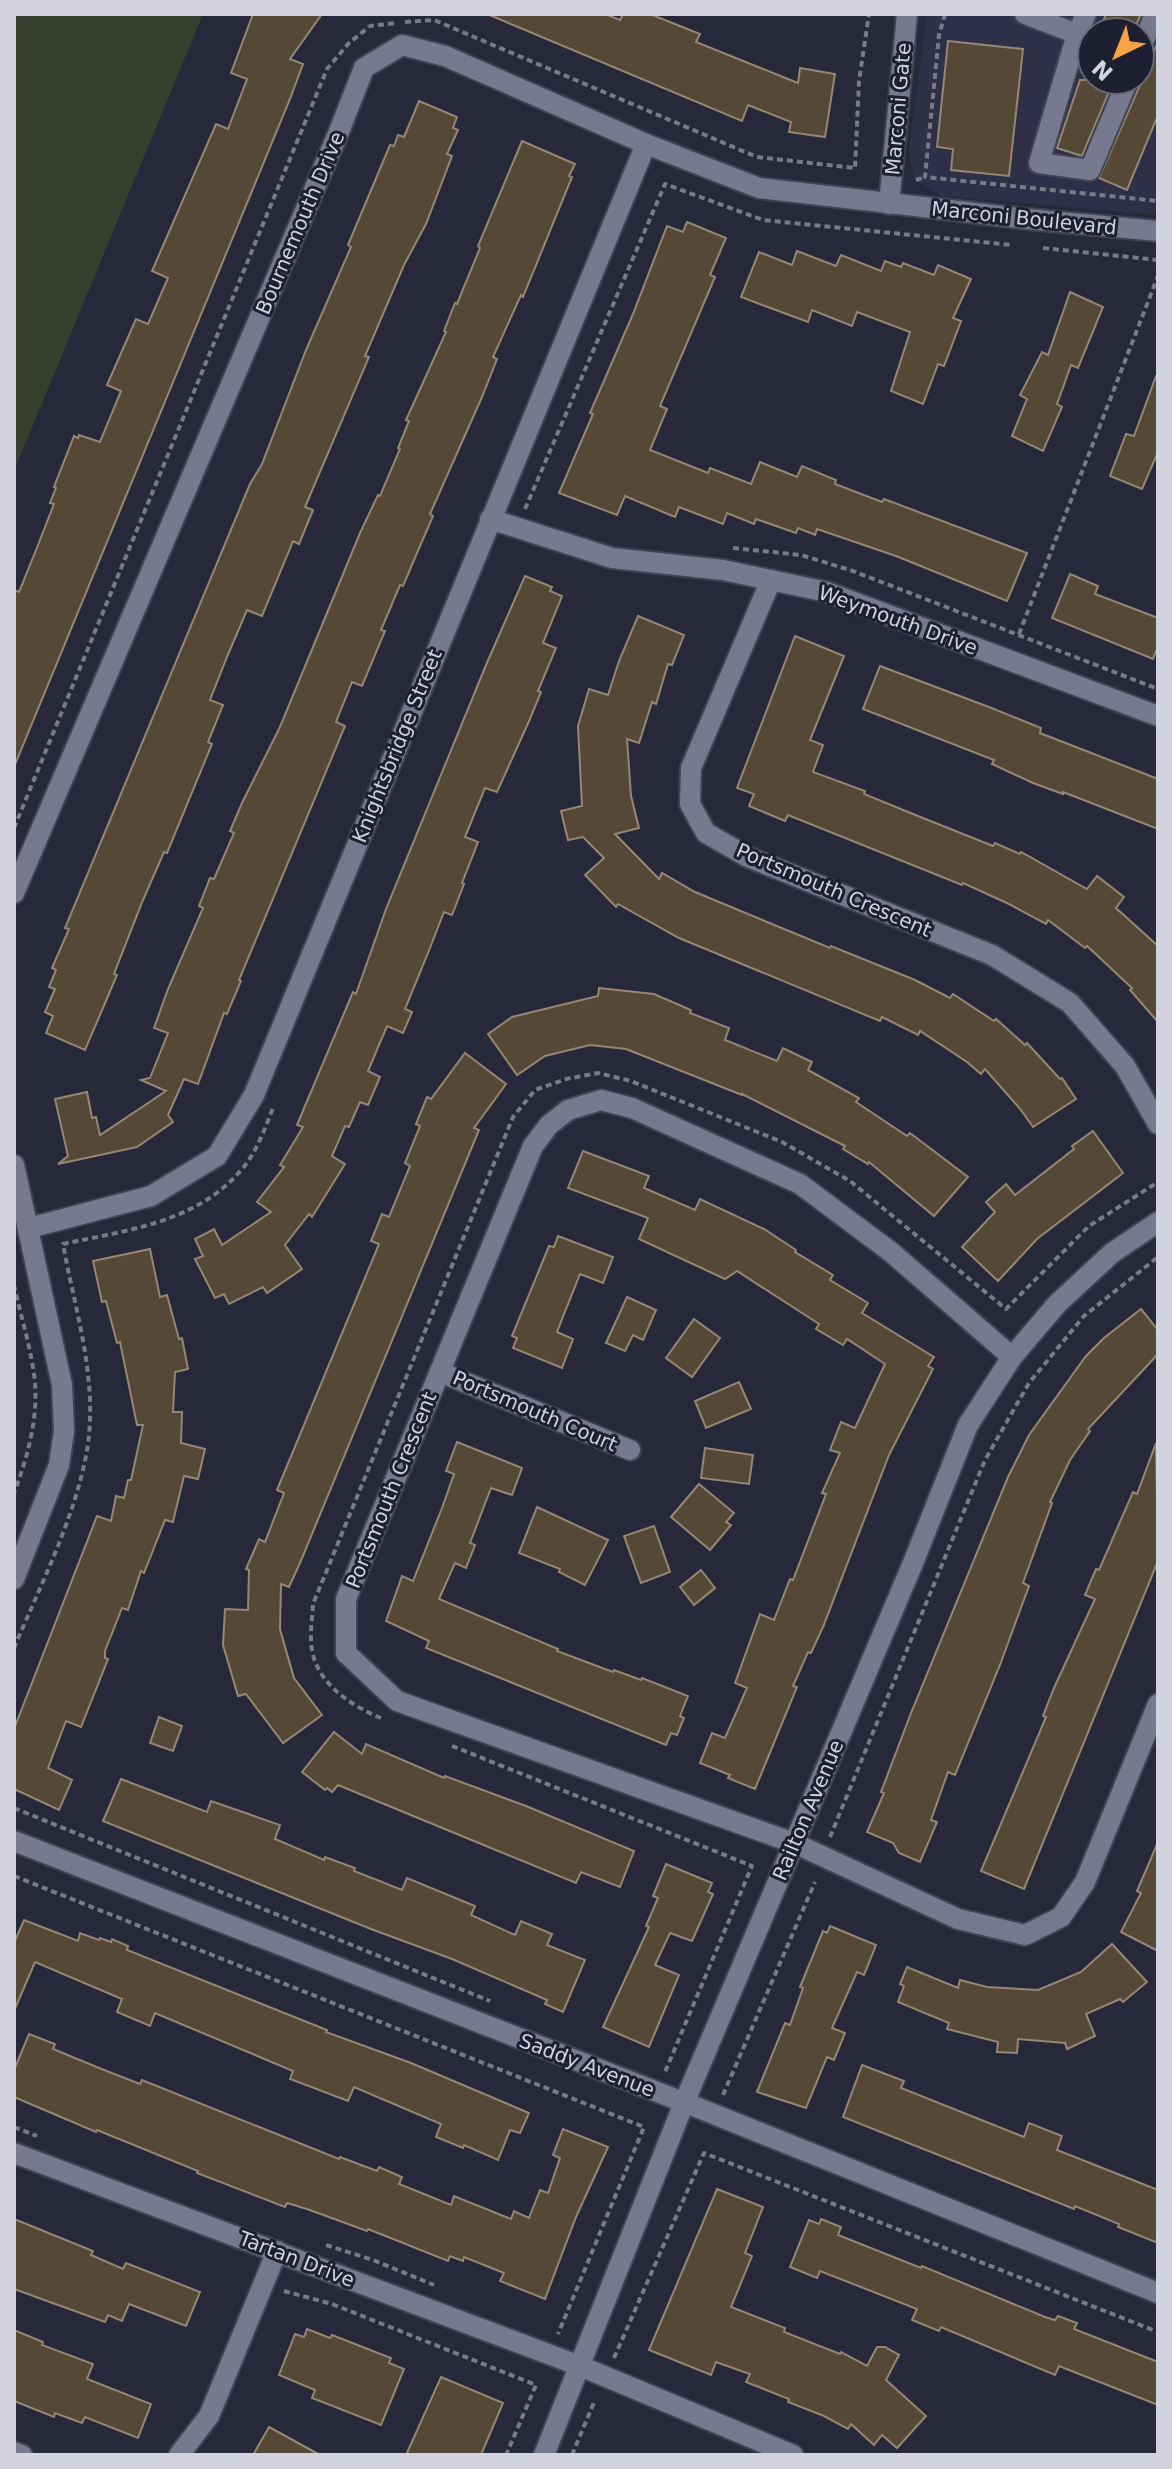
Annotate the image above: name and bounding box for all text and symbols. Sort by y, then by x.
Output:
north arrow [1076,16,1156,96]
street label: Marconi Gate [880,42,916,176]
text: N [1087,55,1118,86]
street label: Bournemouth Drive [251,128,349,318]
street label: Marconi Boulevard [930,196,1118,240]
street label: Weymouth Drive [815,580,981,660]
street label: Knightsbridge Street [347,646,447,846]
street label: Portsmouth Crescent [733,838,935,942]
street label: Portsmouth Court [449,1366,621,1457]
street label: Portsmouth Crescent [341,1388,441,1592]
street label: Railton Avenue [768,1736,848,1884]
street label: Saddy Avenue [516,2028,658,2102]
street label: Tartan Drive [235,2226,358,2292]

